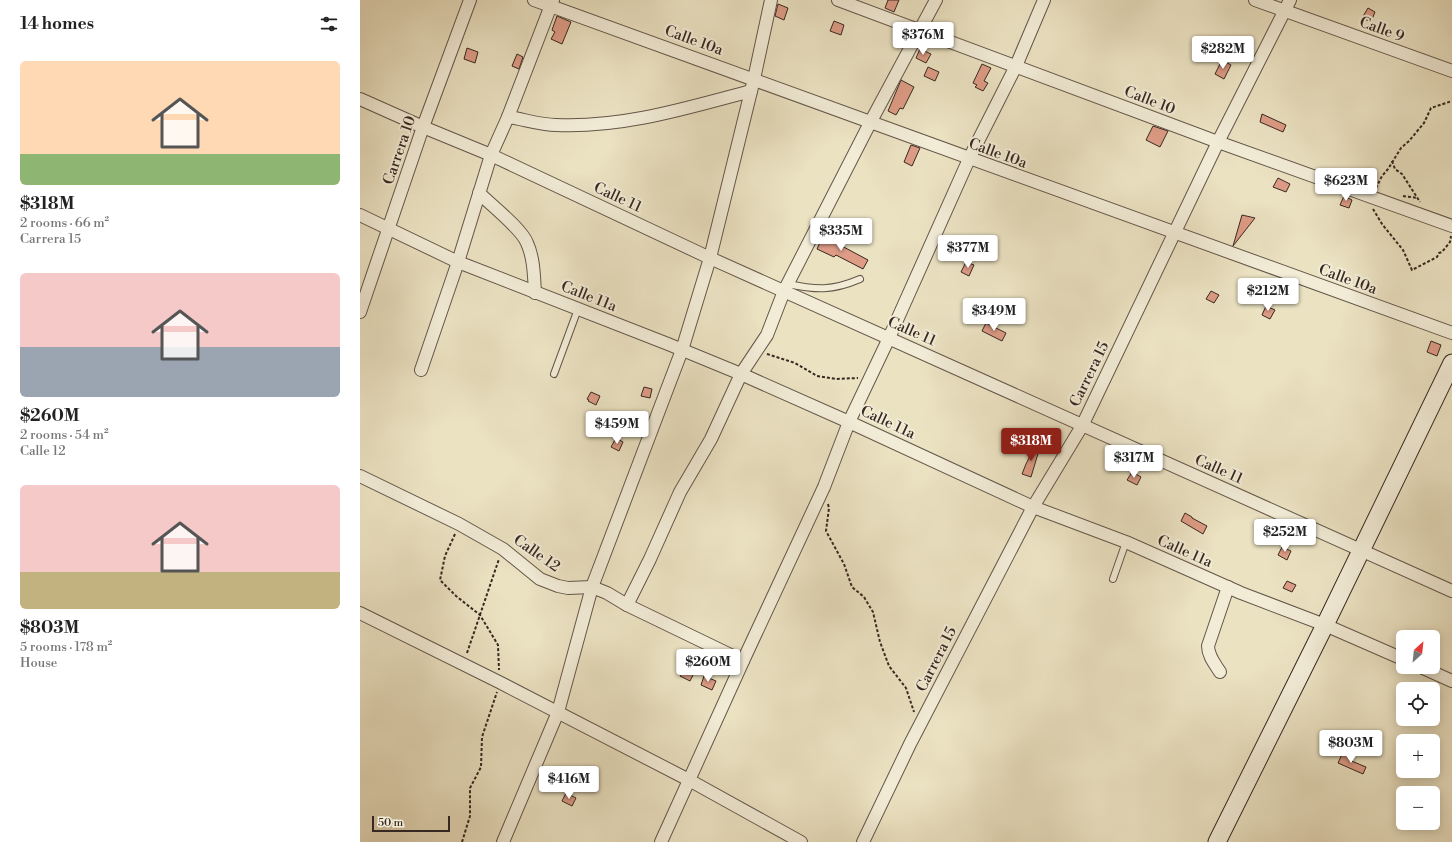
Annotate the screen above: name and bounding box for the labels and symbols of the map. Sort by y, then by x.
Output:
street label: Calle 9 [1357,13,1407,46]
street label: Calle 10a [662,21,726,60]
pin: $376M [895,22,951,56]
pin: $282M [1195,36,1251,70]
street label: Calle 10 [1122,82,1178,119]
street label: Carrera 10 [379,113,420,187]
street label: Calle 10a [966,134,1030,173]
pin: $623M [1318,168,1374,202]
street label: Calle 11 [591,178,645,217]
pin: $335M [813,218,869,252]
pin: $377M [940,235,996,269]
street label: Calle 10a [1316,260,1380,299]
street label: Calle 11a [558,277,620,316]
pin: $212M [1240,278,1296,312]
pin: $349M [966,298,1022,332]
street label: Calle 11 [885,312,939,351]
street label: Carrera 15 [1065,338,1113,410]
street label: Calle 11a [857,401,919,444]
pin: $459M [589,411,645,445]
pin: $318M [1003,428,1059,462]
pin: $317M [1106,445,1162,479]
street label: Calle 11 [1192,450,1246,489]
pin: $252M [1257,519,1313,553]
street label: Calle 12 [510,530,564,576]
street label: Calle 11a [1154,531,1216,572]
street label: Carrera 15 [912,624,961,695]
north arrow [1396,630,1440,674]
pin: $260M [680,649,736,683]
pin: $803M [1323,730,1379,764]
pin: $416M [541,766,597,800]
scale bar [372,814,450,833]

